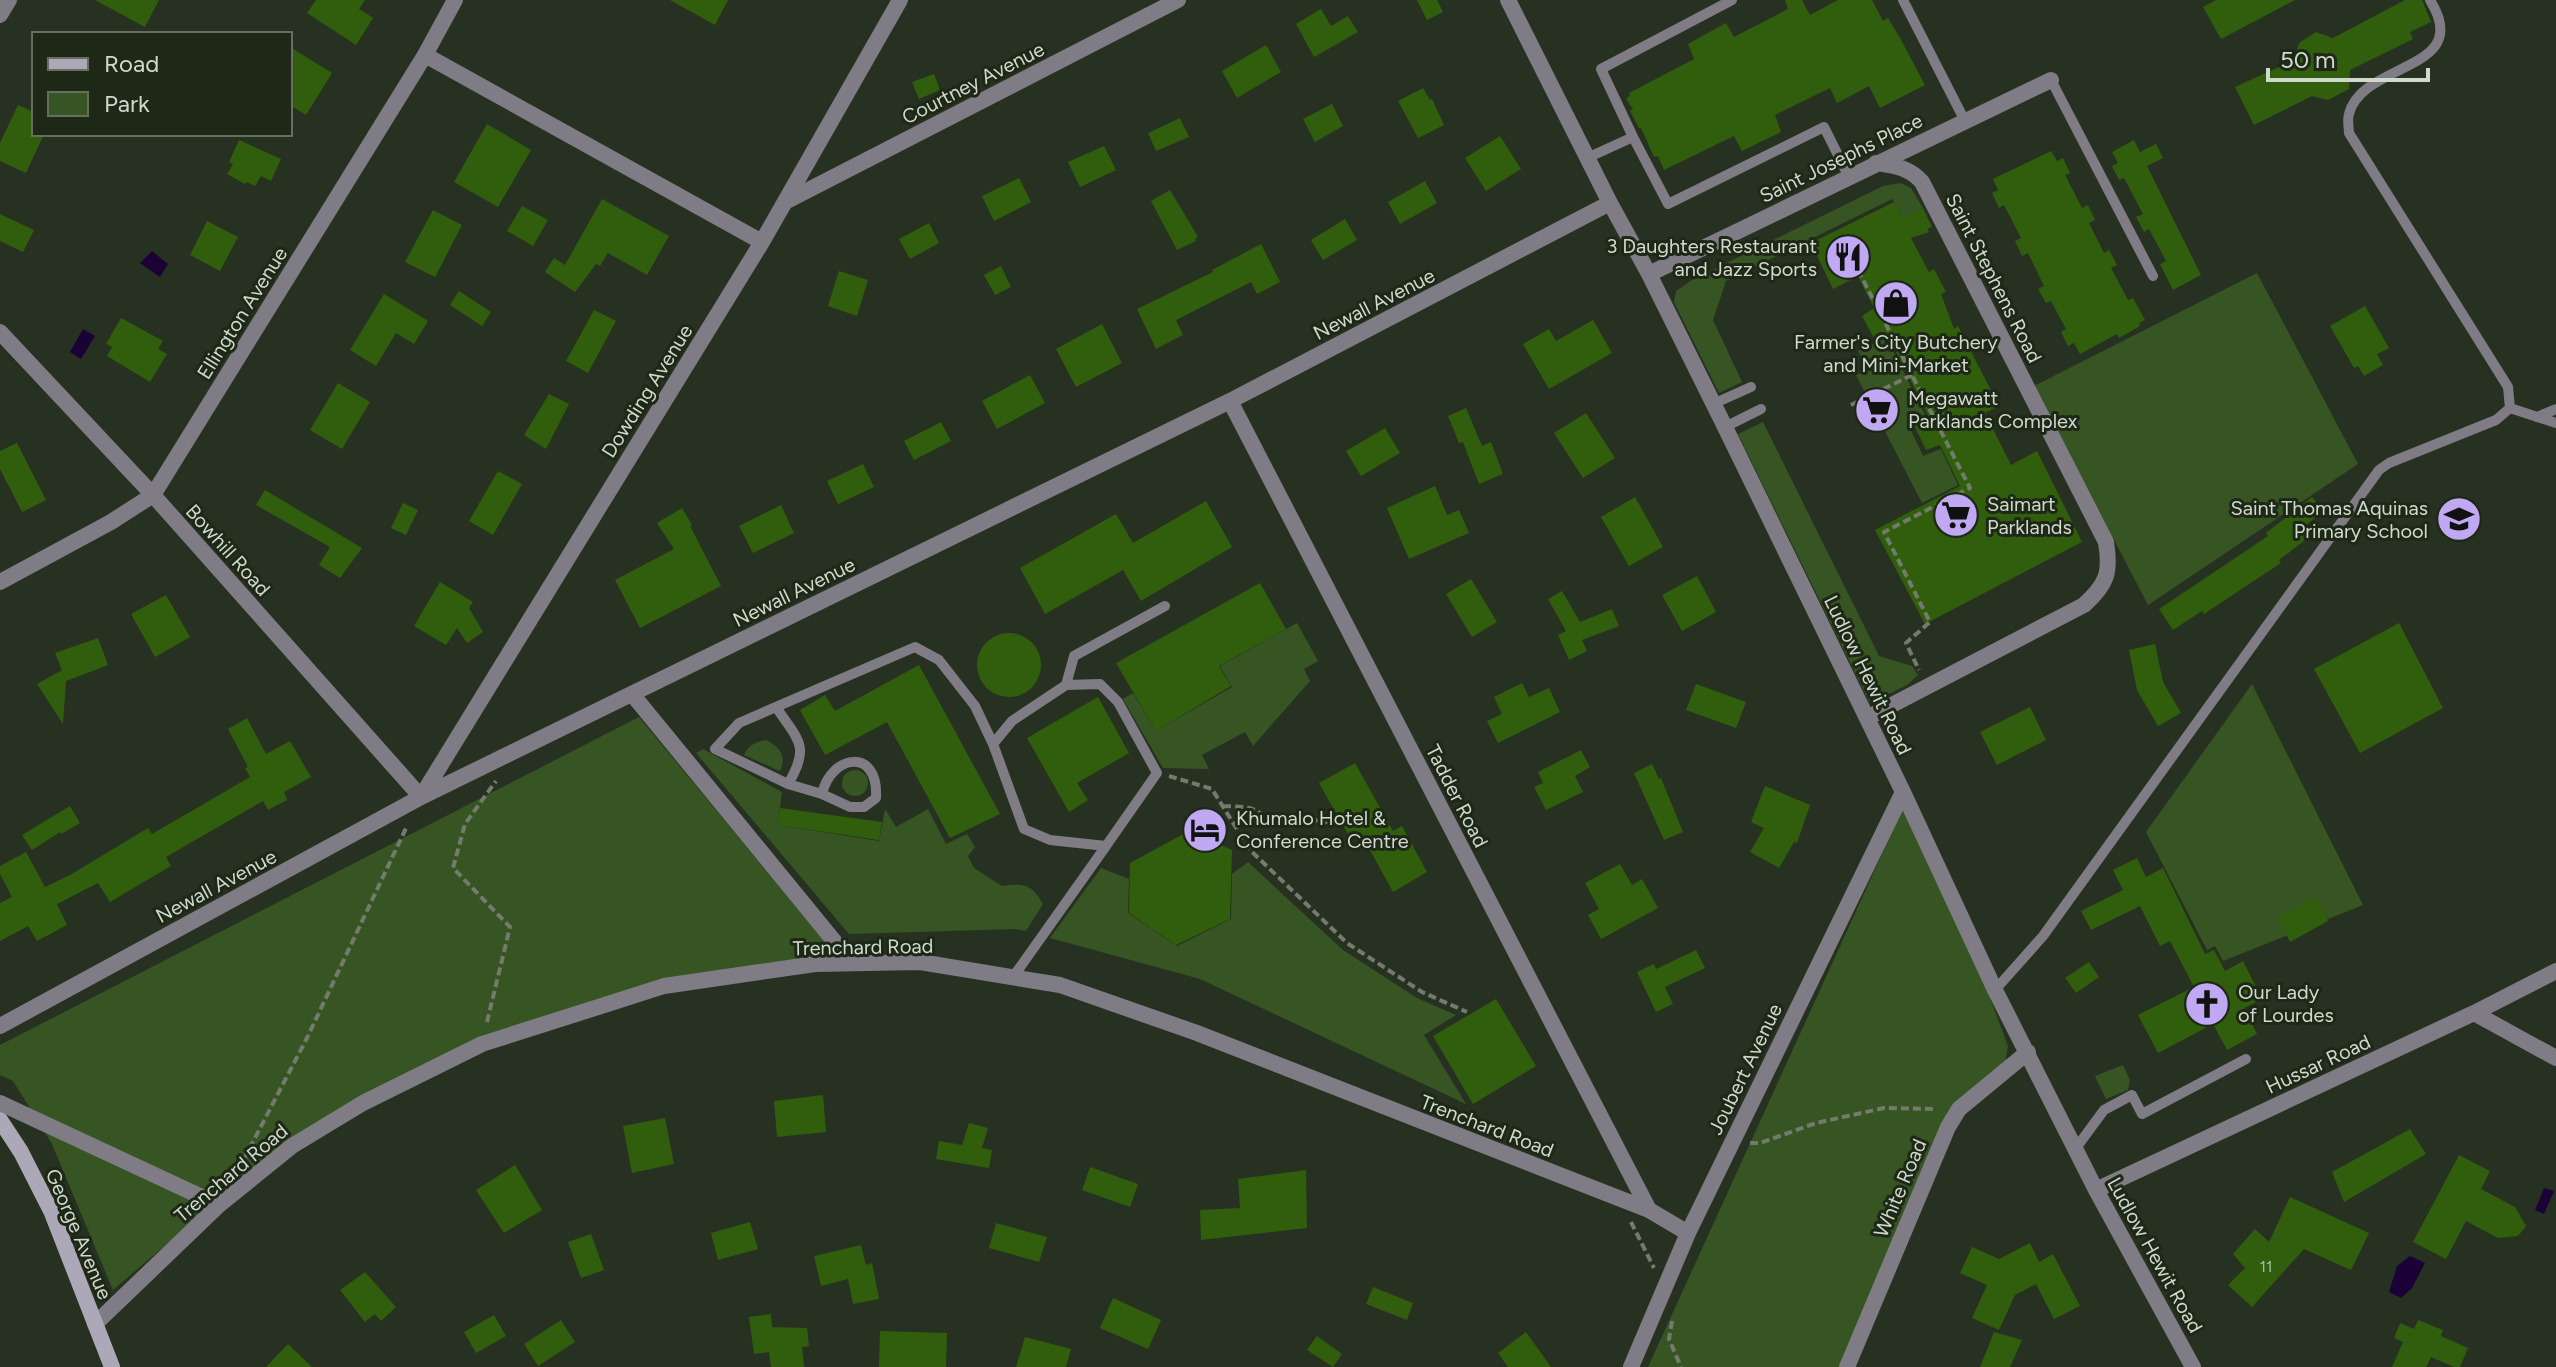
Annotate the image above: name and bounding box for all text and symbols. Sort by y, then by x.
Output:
legend [32,32,292,136]
scale bar [2268,32,2428,82]
street label: Courtney Avenue [898,37,1048,129]
text: 50 m [2280,45,2336,74]
text: Road [104,49,159,78]
text: Park [104,89,150,118]
street label: Saint Josephs Place [1756,108,1926,208]
street label: Saint Stephens Road [1941,189,2047,367]
restaurant icon: 3 Daughters Restaurant and Jazz Sports [1824,233,1872,281]
place label: 3 Daughters Restaurant and Jazz Sports [1606,234,1817,281]
street label: Ellington Avenue [192,243,292,383]
street label: Newall Avenue [1309,263,1439,345]
shop icon: Farmer's City Butchery and Mini-Market [1872,279,1920,327]
street label: Dowding Avenue [596,320,698,462]
place label: Farmer's City Butchery and Mini-Market [1794,330,1998,377]
supermarket icon: Megawatt Parklands Complex [1853,386,1901,434]
place label: Megawatt Parklands Complex [1908,386,2078,433]
supermarket icon: Saimart Parklands [1932,491,1980,539]
place label: Saimart Parklands [1987,492,2072,539]
school or university icon: Saint Thomas Aquinas Primary School [2435,495,2483,543]
place label: Saint Thomas Aquinas Primary School [2230,496,2428,543]
street label: Bowhill Road [181,499,275,601]
street label: Newall Avenue [729,552,859,632]
street label: Ludlow Hewit Road [1819,591,1917,759]
street label: Tadder Road [1421,741,1493,851]
hotel icon: Khumalo Hotel & Conference Centre [1181,806,1229,854]
place label: Khumalo Hotel & Conference Centre [1236,806,1409,853]
street label: Newall Avenue [152,844,280,928]
street label: Trenchard Road [793,934,933,960]
church icon: Our Lady of Lourdes [2183,980,2231,1028]
place label: Our Lady of Lourdes [2238,980,2334,1027]
street label: Joubert Avenue [1703,1000,1787,1138]
street label: Hussar Road [2262,1029,2374,1099]
street label: Trenchard Road [1417,1090,1557,1162]
street label: Trenchard Road [169,1119,293,1227]
street label: White Road [1869,1135,1931,1241]
street label: George Avenue [41,1165,117,1303]
street label: Ludlow Hewit Road [2102,1173,2208,1337]
house number: 11 [2259,1257,2273,1276]

